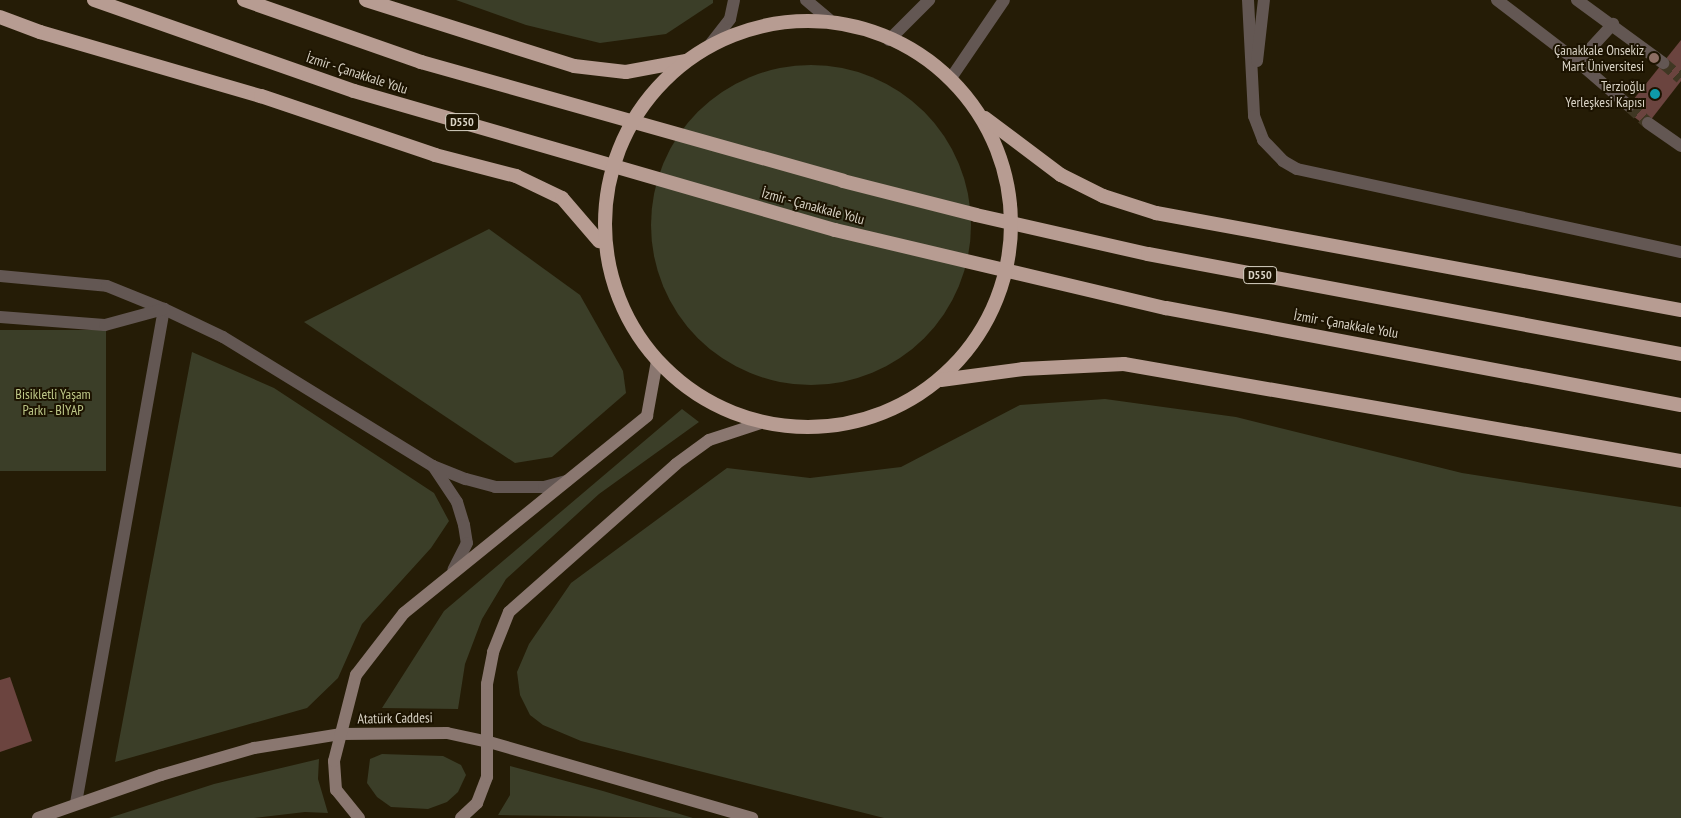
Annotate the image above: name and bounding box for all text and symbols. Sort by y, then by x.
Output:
place label: Çanakkale Onsekiz Mart Üniversitesi [1554,42,1644,74]
street label: İzmir - Çanakkale Yolu [303,48,411,98]
marker: Çanakkale Onsekiz Mart Üniversitesi [1648,52,1660,64]
place label: Terzioğlu Yerleşkesi Kapısı [1565,78,1645,110]
marker: Terzioğlu Yerleşkesi Kapısı [1649,88,1661,100]
road number: D550 [444,112,480,132]
street label: İzmir - Çanakkale Yolu [759,184,867,228]
road number: D550 [1242,266,1278,284]
street label: İzmir - Çanakkale Yolu [1292,306,1400,342]
park label: Bisikletli Yaşam Parkı - BİYAP [15,386,91,418]
street label: Atatürk Caddesi [357,709,433,727]

